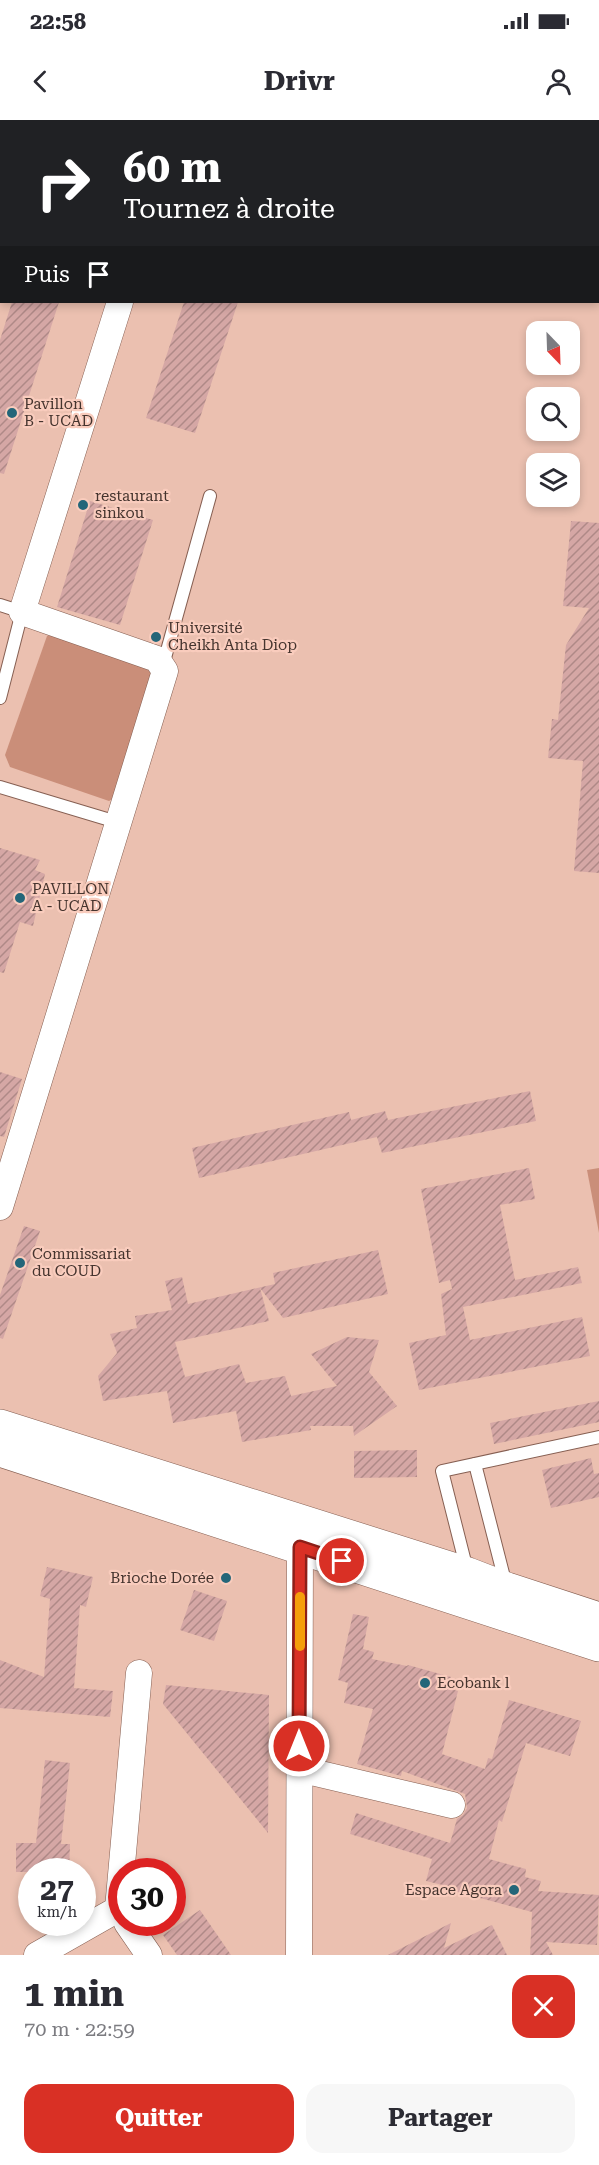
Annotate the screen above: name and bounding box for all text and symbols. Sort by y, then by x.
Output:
text: 22:58 [30,9,86,34]
icon: back [24,65,57,98]
text: Drivr [264,65,335,97]
icon: person [542,65,575,98]
text: 60 m [123,143,221,192]
icon: right [24,144,102,222]
text: Tournez à droite [123,193,335,225]
icon: arrive [82,258,115,291]
text: Puis [24,262,70,287]
north arrow [526,321,580,375]
map controls [526,321,580,507]
button: search [526,387,580,441]
place label: Pavillon B - UCAD [24,395,93,430]
marker: Pavillon B - UCAD [5,406,19,420]
button: layers [526,453,580,507]
place label: restaurant sinkou [95,487,169,522]
marker: restaurant sinkou [76,498,90,512]
place label: Université Cheikh Anta Diop [168,619,297,654]
marker: Université Cheikh Anta Diop [149,630,163,644]
place label: PAVILLON A - UCAD [32,880,109,915]
marker: PAVILLON A - UCAD [13,891,27,905]
place label: Commissariat du COUD [32,1245,131,1280]
marker: Commissariat du COUD [13,1256,27,1270]
pin [316,1535,367,1586]
icon: arrive [325,1544,358,1577]
place label: Brioche Dorée [110,1569,214,1587]
marker: Brioche Dorée [219,1571,233,1585]
place label: Ecobank l [437,1674,510,1692]
marker: Ecobank l [418,1676,432,1690]
position arrow [267,1714,331,1778]
speed limit sign: 30 [108,1858,186,1936]
text: 27 [40,1872,74,1907]
place label: Espace Agora [405,1881,502,1899]
marker: Espace Agora [507,1883,521,1897]
text: km/h [37,1903,77,1921]
text: 1 min [24,1973,124,2015]
button: close [512,1975,575,2038]
text: 70 m · 22:59 [24,2017,135,2041]
button: Quitter [24,2084,294,2153]
button: Partager [306,2084,575,2153]

